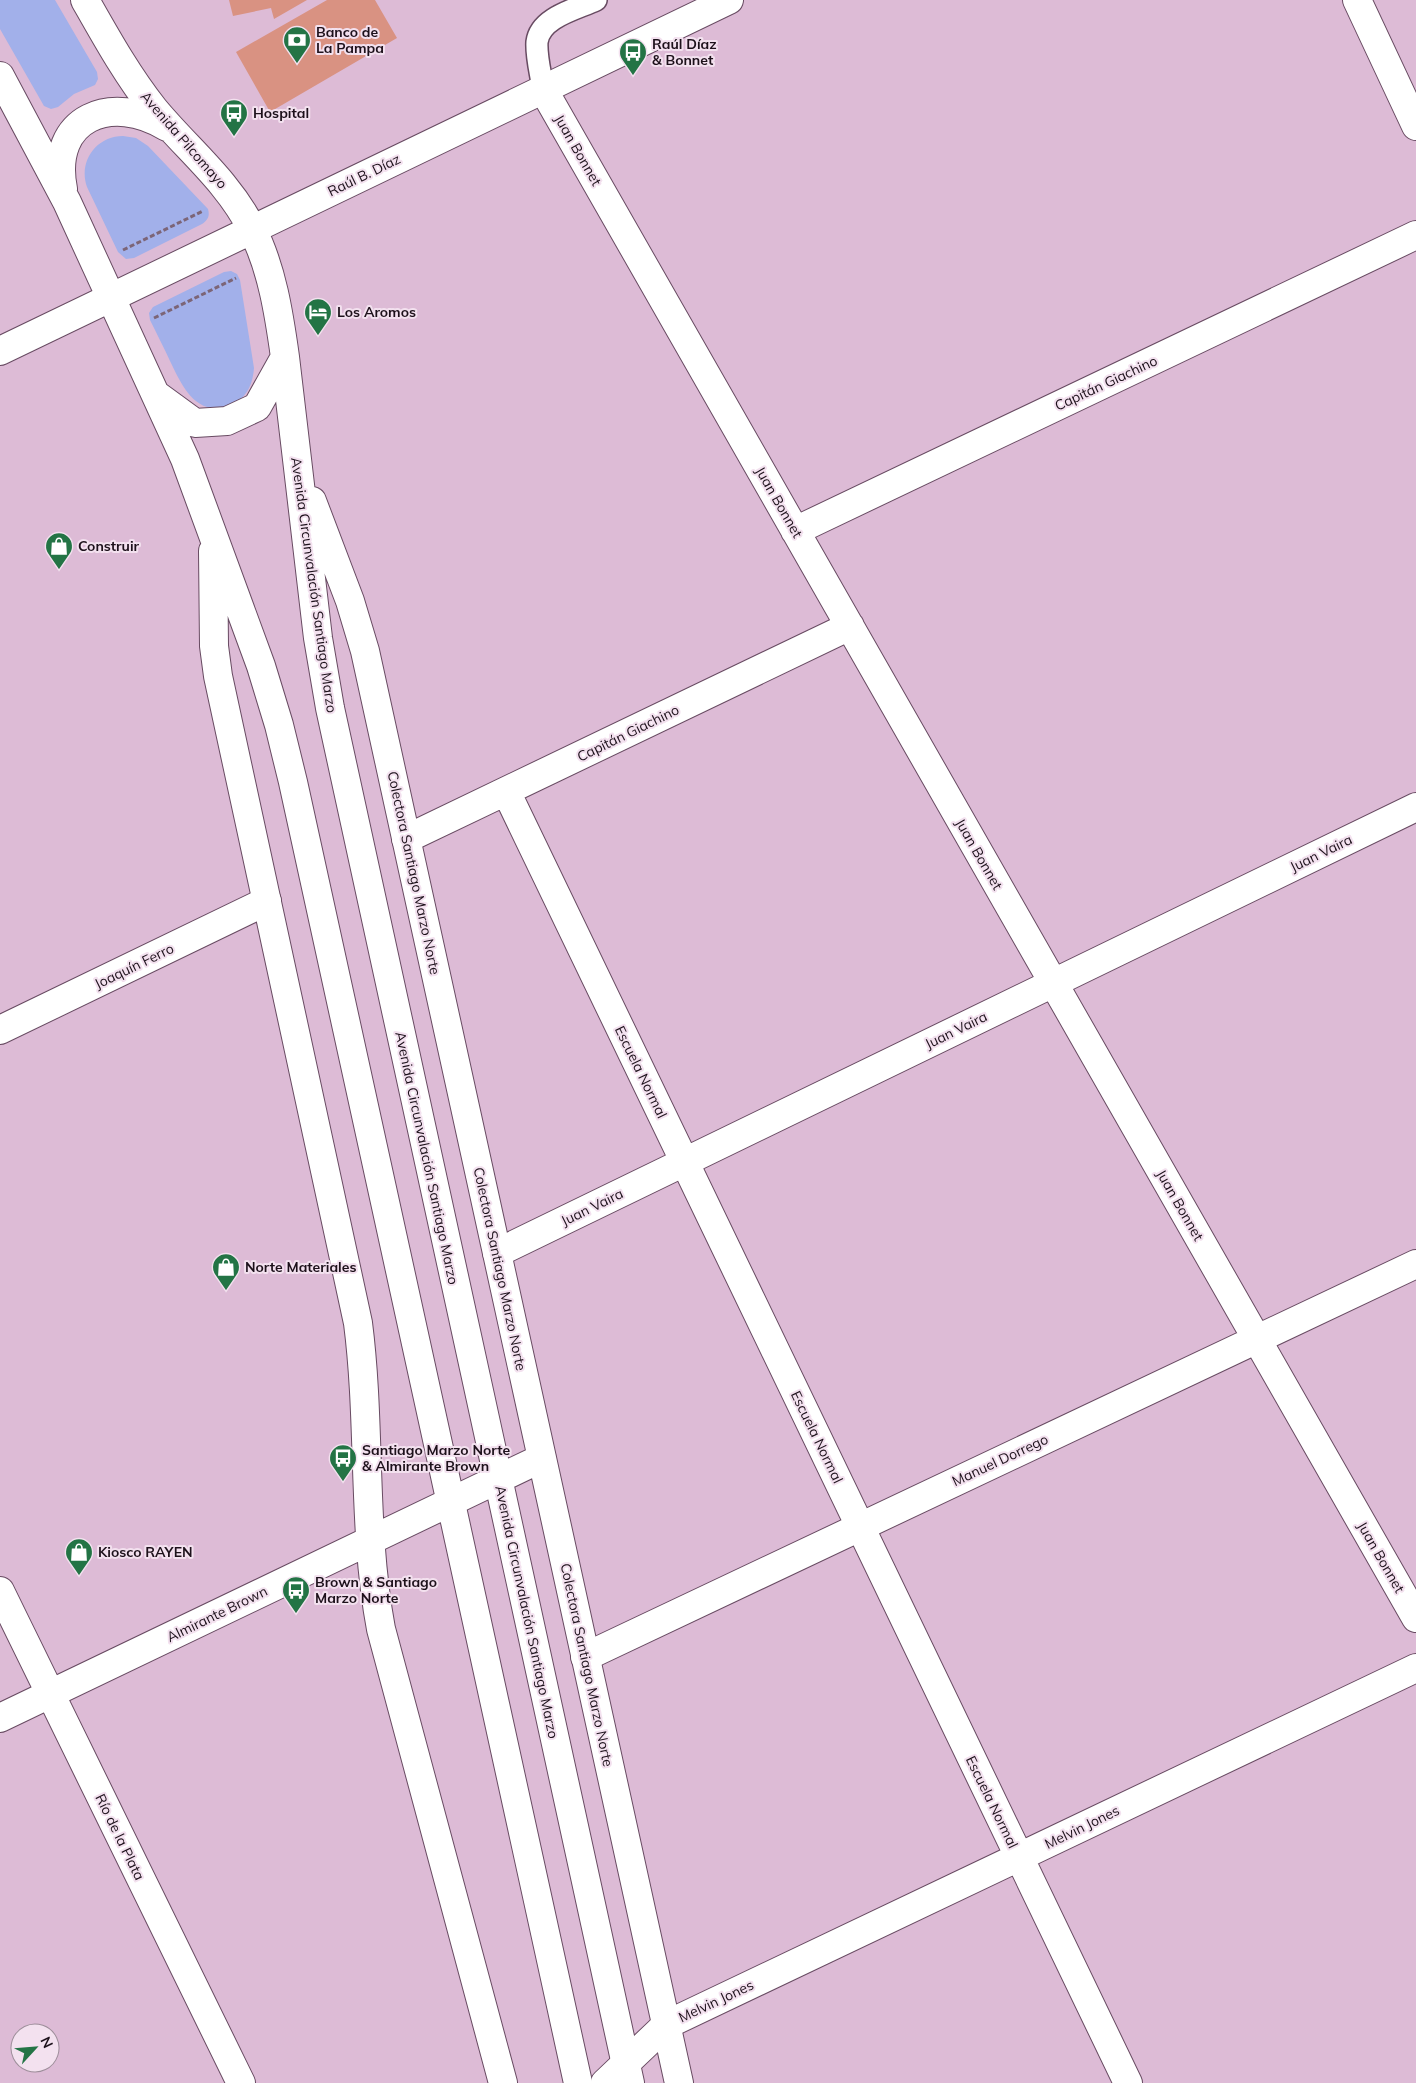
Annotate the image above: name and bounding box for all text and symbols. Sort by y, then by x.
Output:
place label: Banco de La Pampa [316,23,384,57]
bank icon: Banco de La Pampa [282,25,312,64]
place label: Raúl Díaz & Bonnet [652,35,717,69]
bus stop icon: Raúl Díaz & Bonnet [618,37,648,76]
street label: Avenida Pilcomayo [137,88,231,192]
bus stop icon: Hospital [219,98,249,137]
place label: Hospital [253,104,309,122]
street label: Juan Bonnet [550,111,606,189]
street label: Raúl B. Díaz [325,150,403,200]
hotel icon: Los Aromos [303,297,333,336]
place label: Los Aromos [337,303,416,321]
street label: Capitán Giachino [1052,351,1160,415]
street label: Avenida Circunvalación Santiago Marzo [287,456,341,714]
street label: Juan Bonnet [751,463,807,541]
shop icon: Construir [44,531,74,570]
place label: Construir [78,537,140,555]
street label: Capitán Giachino [574,701,682,765]
street label: Colectora Santiago Marzo Norte [384,770,444,976]
street label: Juan Bonnet [951,815,1007,893]
street label: Juan Vaira [1287,830,1355,876]
street label: Joaquín Ferro [91,939,177,993]
street label: Juan Vaira [922,1007,990,1053]
street label: Escuela Normal [611,1023,671,1121]
street label: Avenida Circunvalación Santiago Marzo [391,1030,463,1286]
street label: Colectora Santiago Marzo Norte [470,1166,530,1372]
street label: Juan Bonnet [1152,1166,1208,1244]
street label: Juan Vaira [558,1184,626,1230]
shop icon: Norte Materiales [211,1252,241,1291]
place label: Norte Materiales [245,1258,356,1276]
street label: Escuela Normal [787,1388,847,1486]
street label: Manuel Dorrego [949,1430,1051,1490]
place label: Santiago Marzo Norte & Almirante Brown [362,1441,510,1475]
bus stop icon: Santiago Marzo Norte & Almirante Brown [328,1443,358,1482]
street label: Avenida Circunvalación Santiago Marzo [491,1484,563,1740]
street label: Juan Bonnet [1353,1518,1409,1596]
shop icon: Kiosco RAYEN [64,1537,94,1576]
place label: Kiosco RAYEN [98,1543,193,1561]
street label: Colectora Santiago Marzo Norte [557,1562,617,1768]
place label: Brown & Santiago Marzo Norte [315,1573,437,1607]
bus stop icon: Brown & Santiago Marzo Norte [281,1575,311,1614]
street label: Almirante Brown [164,1582,270,1646]
street label: Escuela Normal [962,1753,1022,1851]
street label: Río de la Plata [91,1791,149,1883]
street label: Melvin Jones [1042,1801,1122,1853]
street label: Melvin Jones [676,1976,757,2026]
north arrow [10,2023,60,2073]
text: N [36,2034,57,2051]

